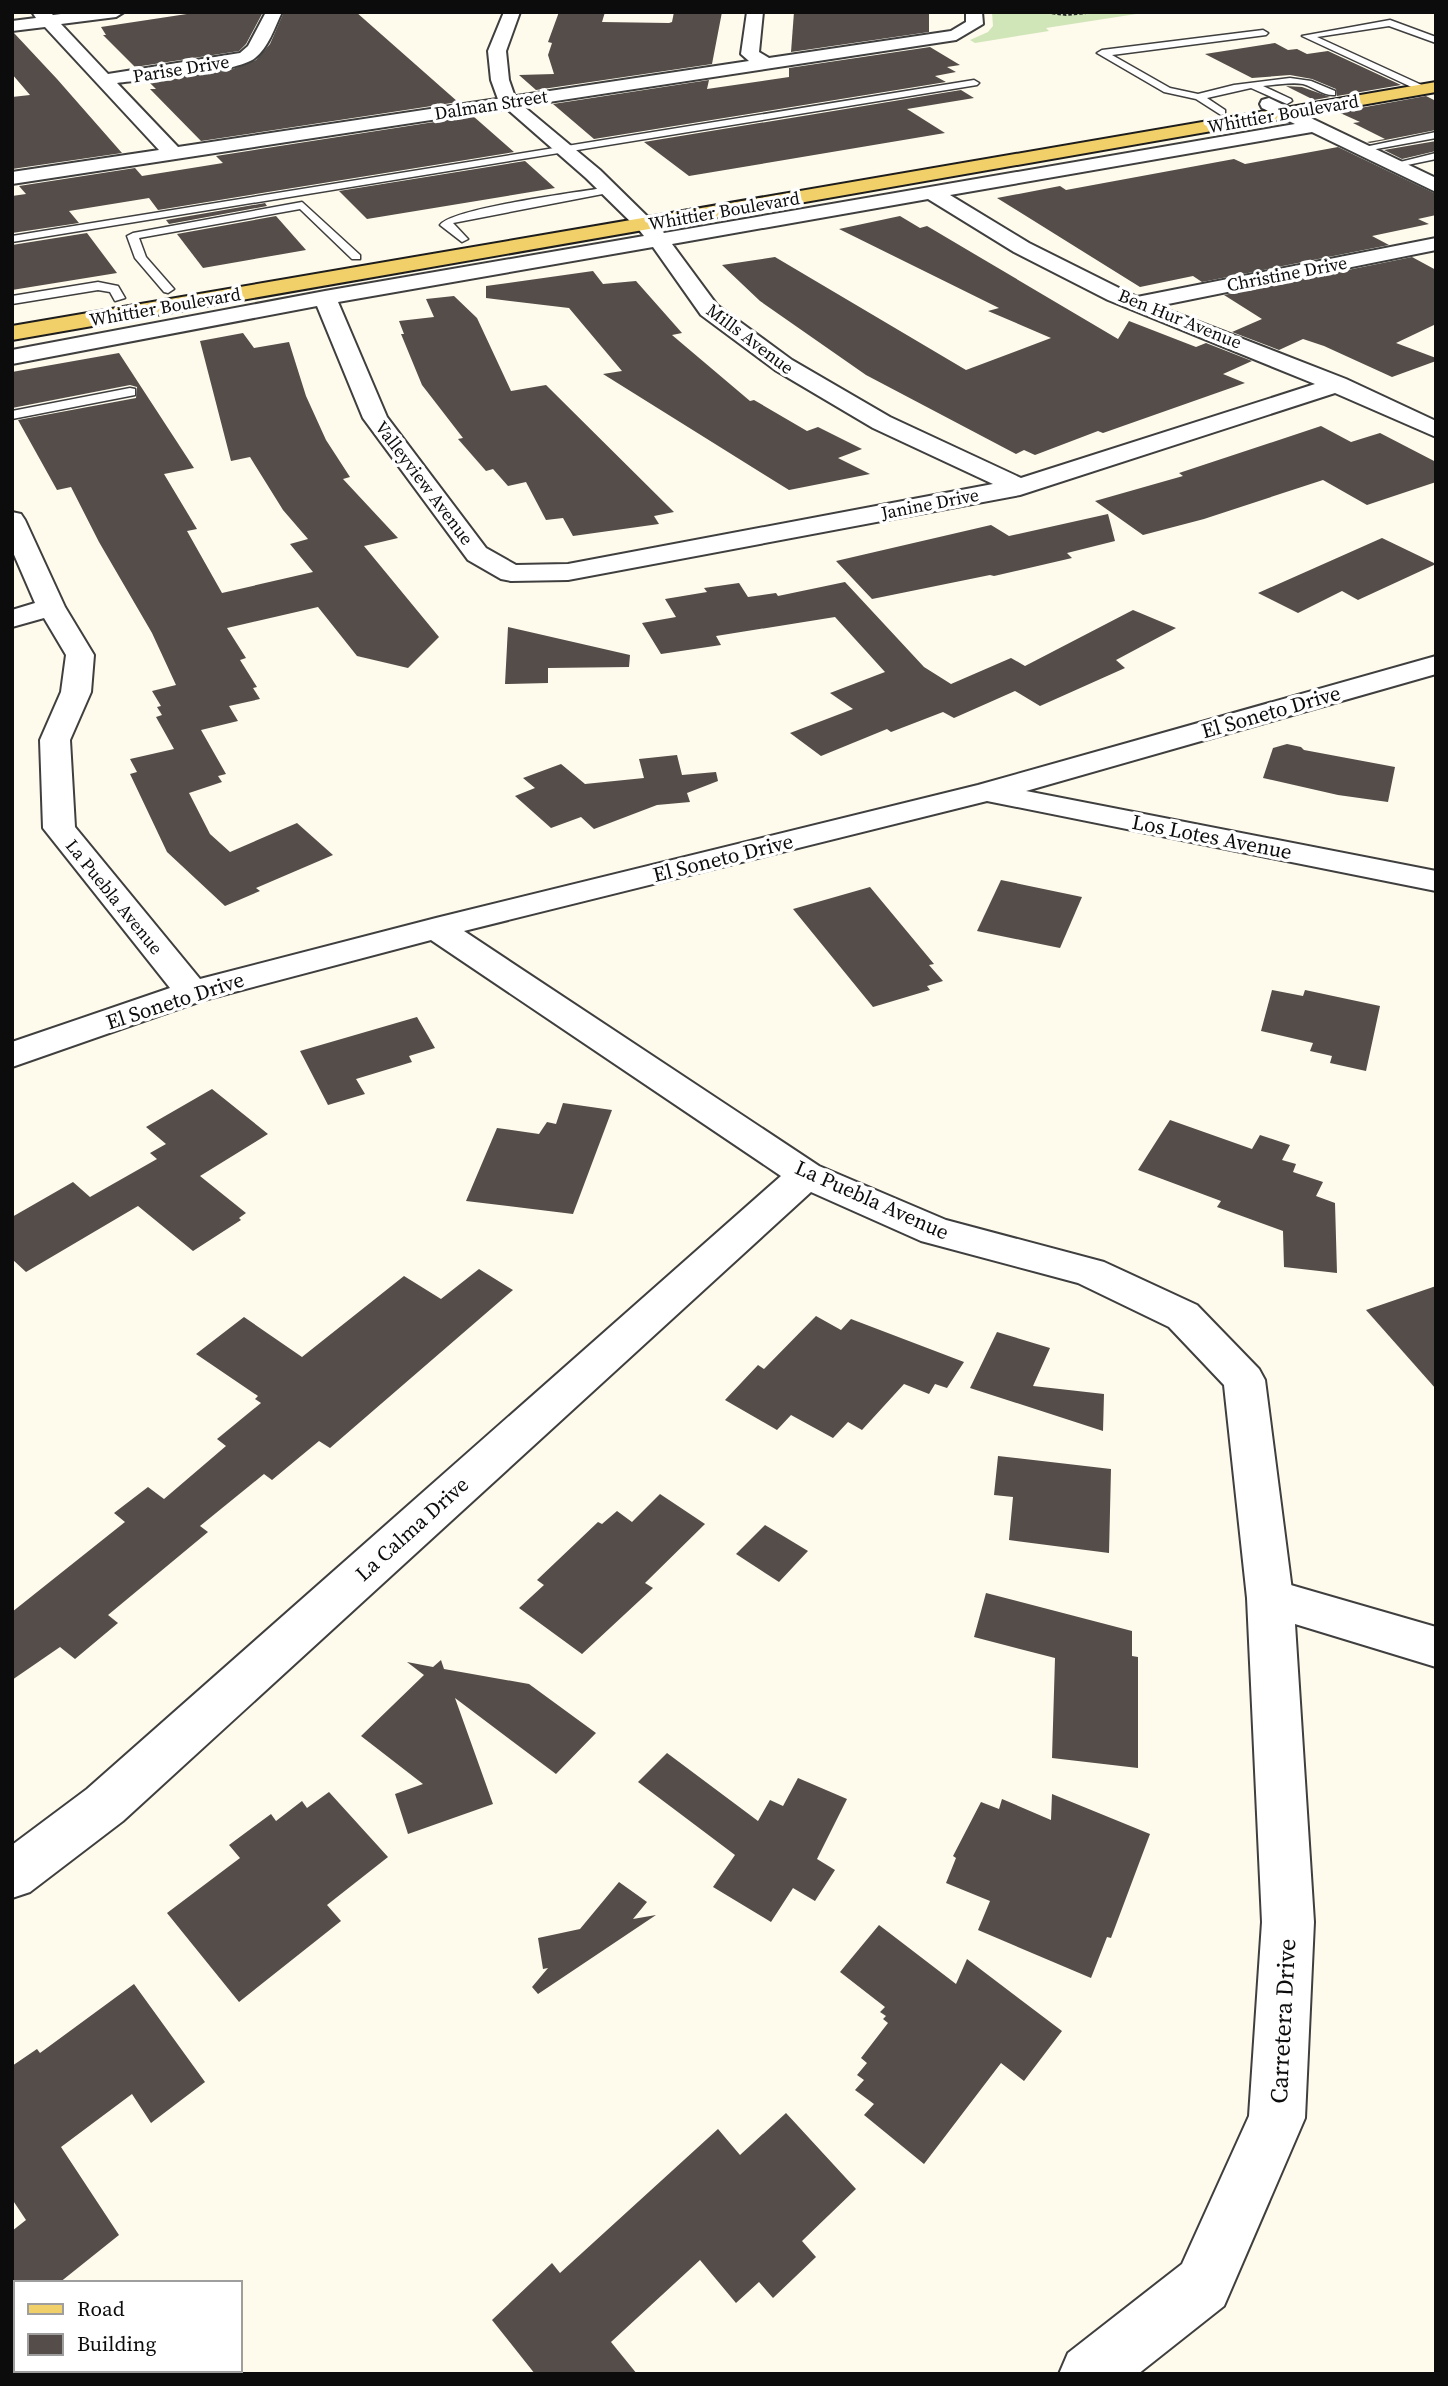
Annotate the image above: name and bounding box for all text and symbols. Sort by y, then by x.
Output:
street label: Parise Drive [131,49,231,88]
street label: Dalman Street [433,83,549,126]
street label: Whittier Boulevard [1205,88,1360,139]
street label: Whittier Boulevard [646,185,801,236]
street label: Christine Drive [1225,250,1349,297]
street label: Whittier Boulevard [87,281,242,332]
street label: Ben Hur Avenue [1115,282,1246,355]
street label: Mills Avenue [701,297,799,380]
street label: Valleyview Avenue [369,415,479,550]
street label: Janine Drive [878,482,981,525]
street label: El Soneto Drive [1198,678,1344,745]
street label: Los Lotes Avenue [1130,807,1295,866]
street label: El Soneto Drive [650,826,796,889]
street label: La Puebla Avenue [60,834,169,960]
street label: El Soneto Drive [102,965,248,1036]
street label: La Puebla Avenue [791,1153,954,1246]
street label: La Calma Drive [349,1470,475,1587]
street label: Carretera Drive [1262,1938,1303,2104]
legend [14,2281,242,2372]
text: Road [77,2294,125,2323]
text: Building [77,2329,156,2358]

